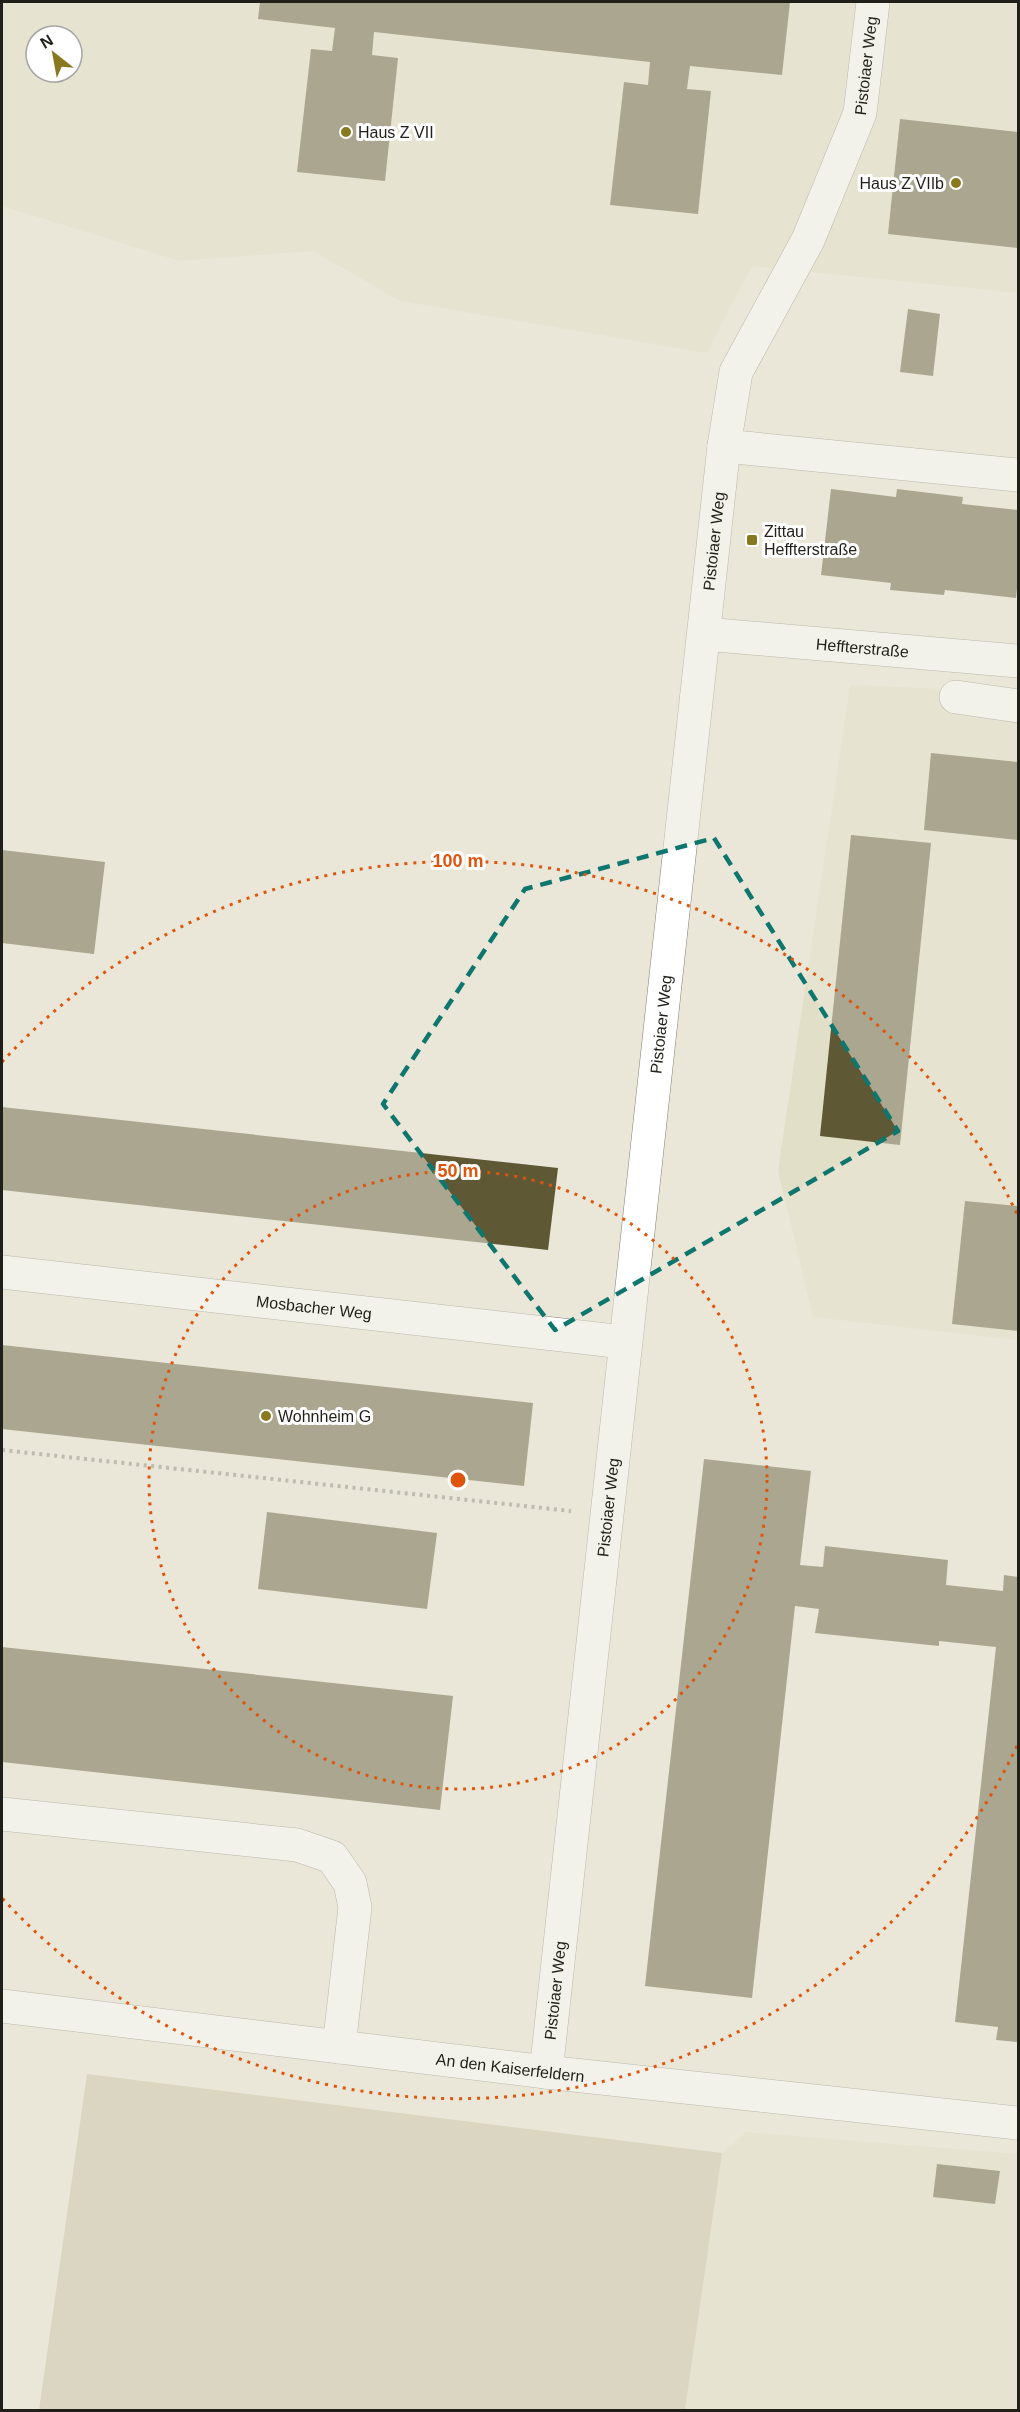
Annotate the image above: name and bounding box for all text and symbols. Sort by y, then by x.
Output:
street label: Pistoiaer Weg [852,15,880,116]
north arrow [24,24,84,84]
text: N [37,31,56,52]
place label: Haus Z VII [358,124,434,141]
marker: Haus Z VII [339,125,353,139]
place label: Haus Z VIIb [860,175,944,192]
marker: Haus Z VIIb [949,176,963,190]
street label: Pistoiaer Weg [700,491,728,592]
place label: Zittau Heffterstraße [764,523,857,558]
marker: Zittau Heffterstraße [745,533,759,547]
street label: Heffterstraße [815,636,910,661]
text: 100 m [432,851,484,871]
street label: Pistoiaer Weg [647,974,675,1075]
text: 50 m [437,1161,479,1181]
street label: Mosbacher Weg [255,1293,373,1323]
place label: Wohnheim G [278,1408,371,1425]
marker: Wohnheim G [259,1409,273,1423]
street label: Pistoiaer Weg [594,1457,622,1558]
centre of rings [448,1470,468,1490]
street label: Pistoiaer Weg [542,1940,569,2041]
street label: An den Kaiserfeldern [435,2051,585,2085]

